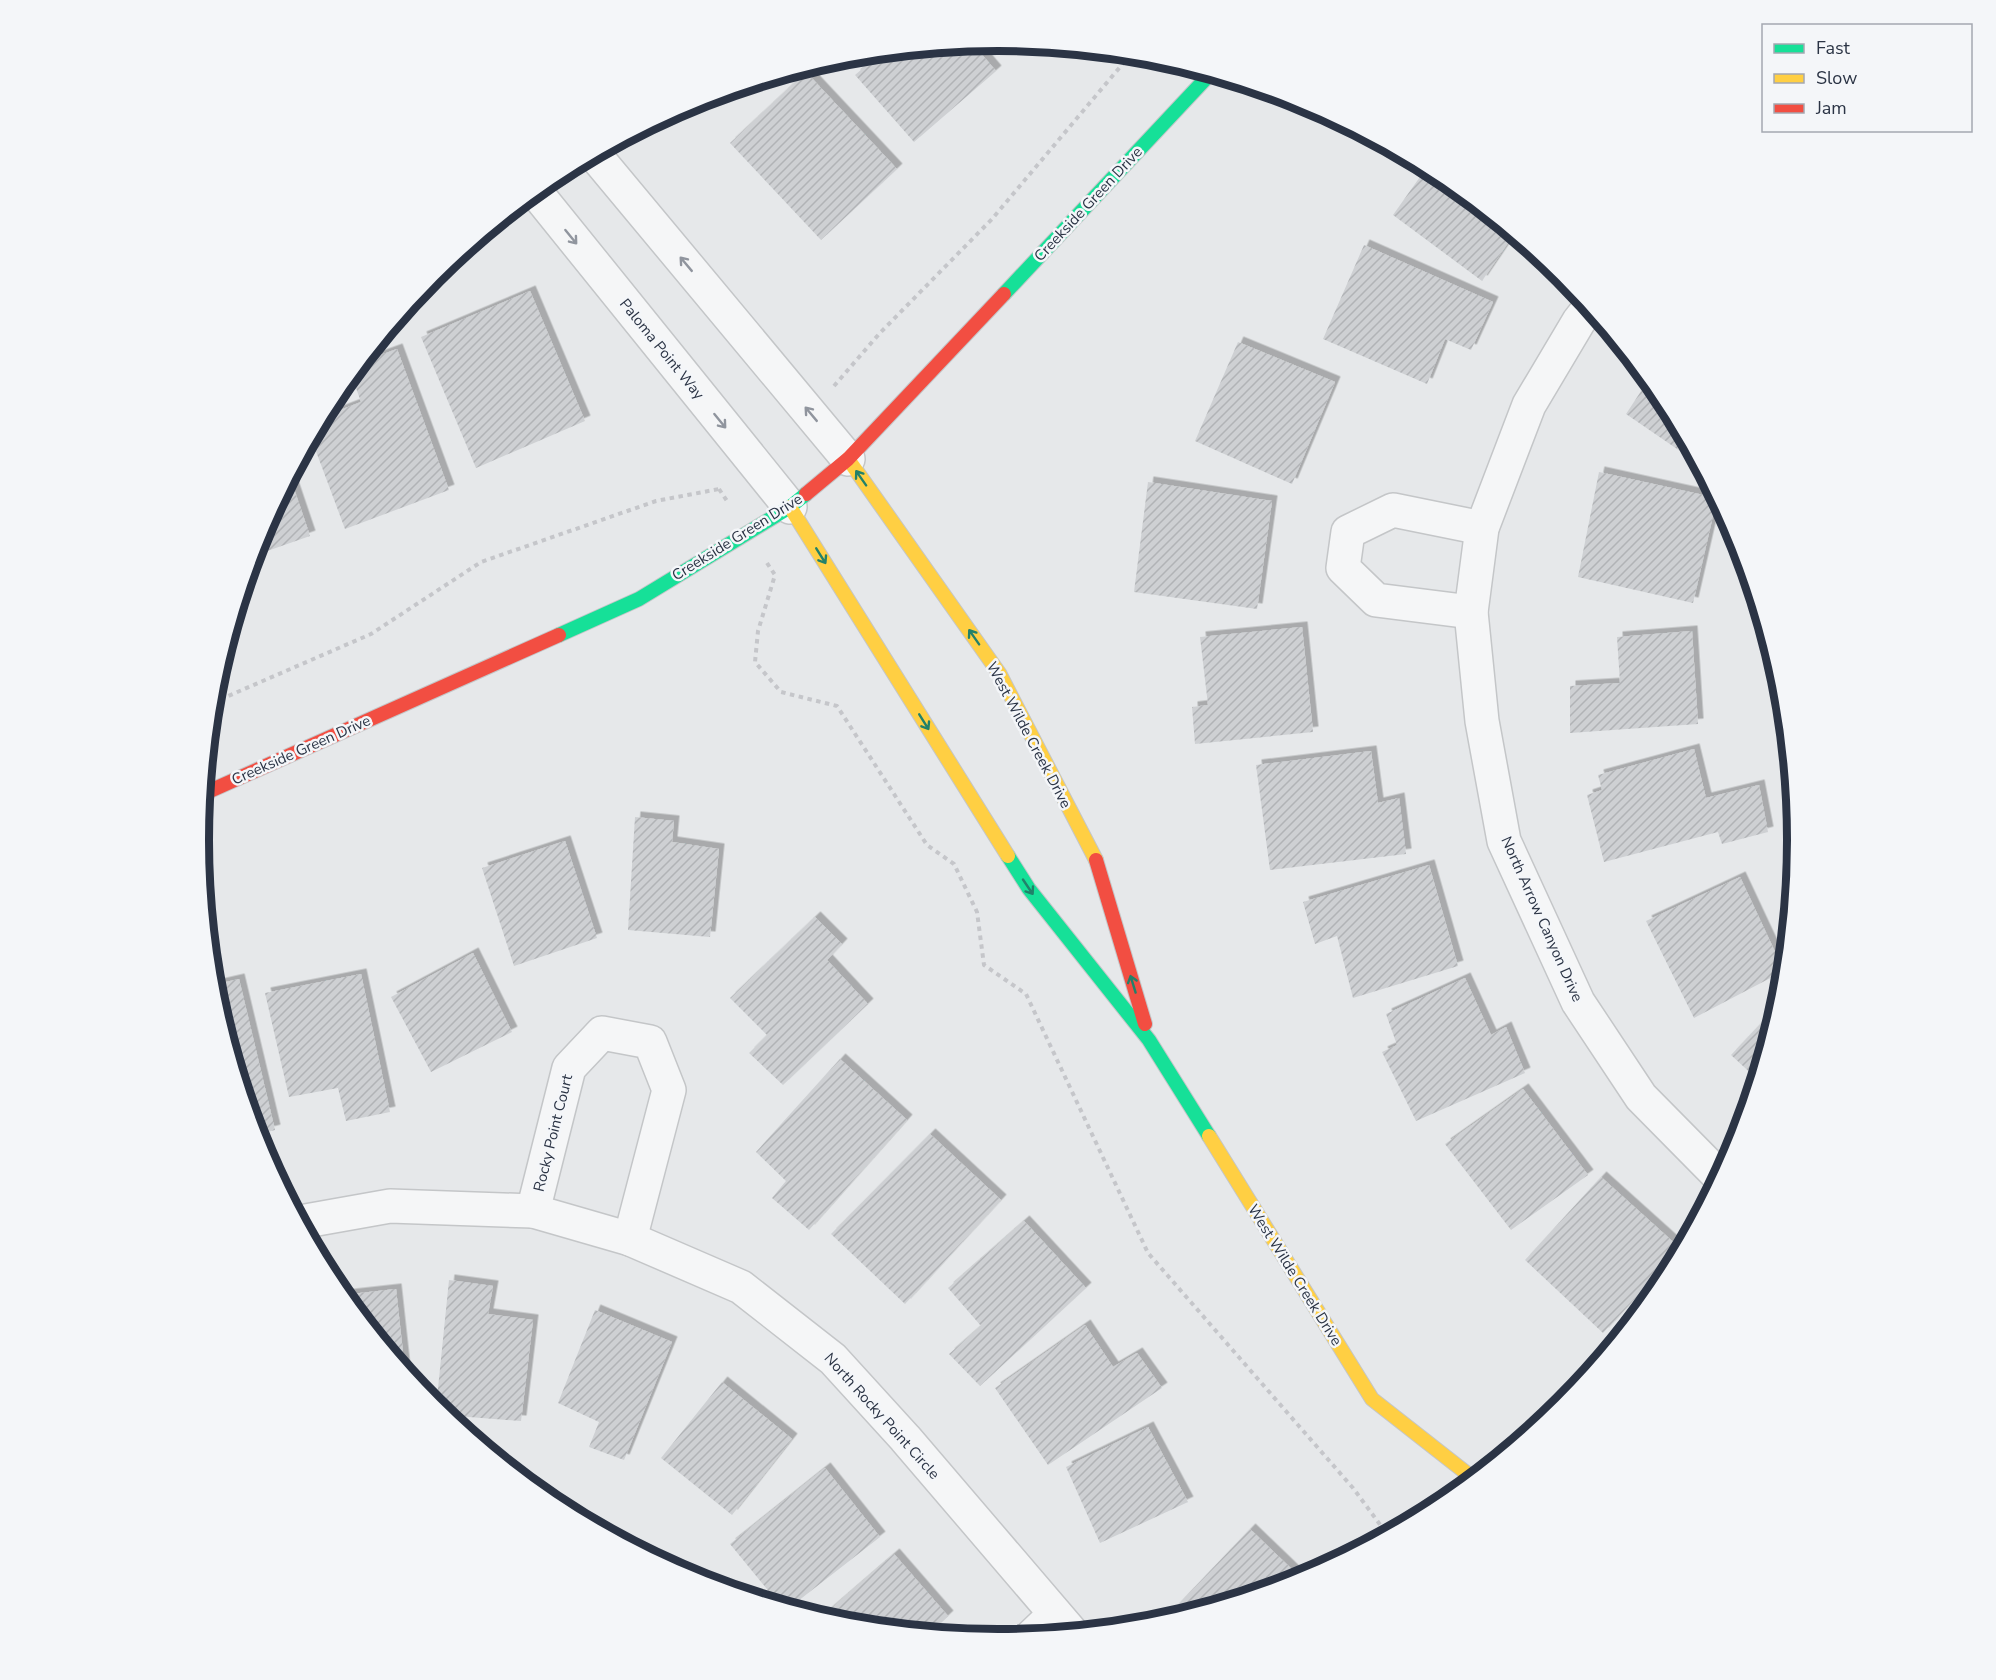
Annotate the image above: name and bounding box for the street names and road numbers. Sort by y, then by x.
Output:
street label: Creekside Green Drive [1030,142,1146,266]
street label: Paloma Point Way [615,294,709,404]
street label: Creekside Green Drive [668,489,806,585]
street label: West Wilde Creek Drive [982,658,1076,812]
street label: Creekside Green Drive [228,710,374,790]
street label: North Arrow Canyon Drive [1496,833,1588,1005]
street label: Rocky Point Court [529,1072,577,1194]
street label: West Wilde Creek Drive [1243,1201,1347,1349]
street label: North Rocky Point Circle [820,1349,944,1483]

